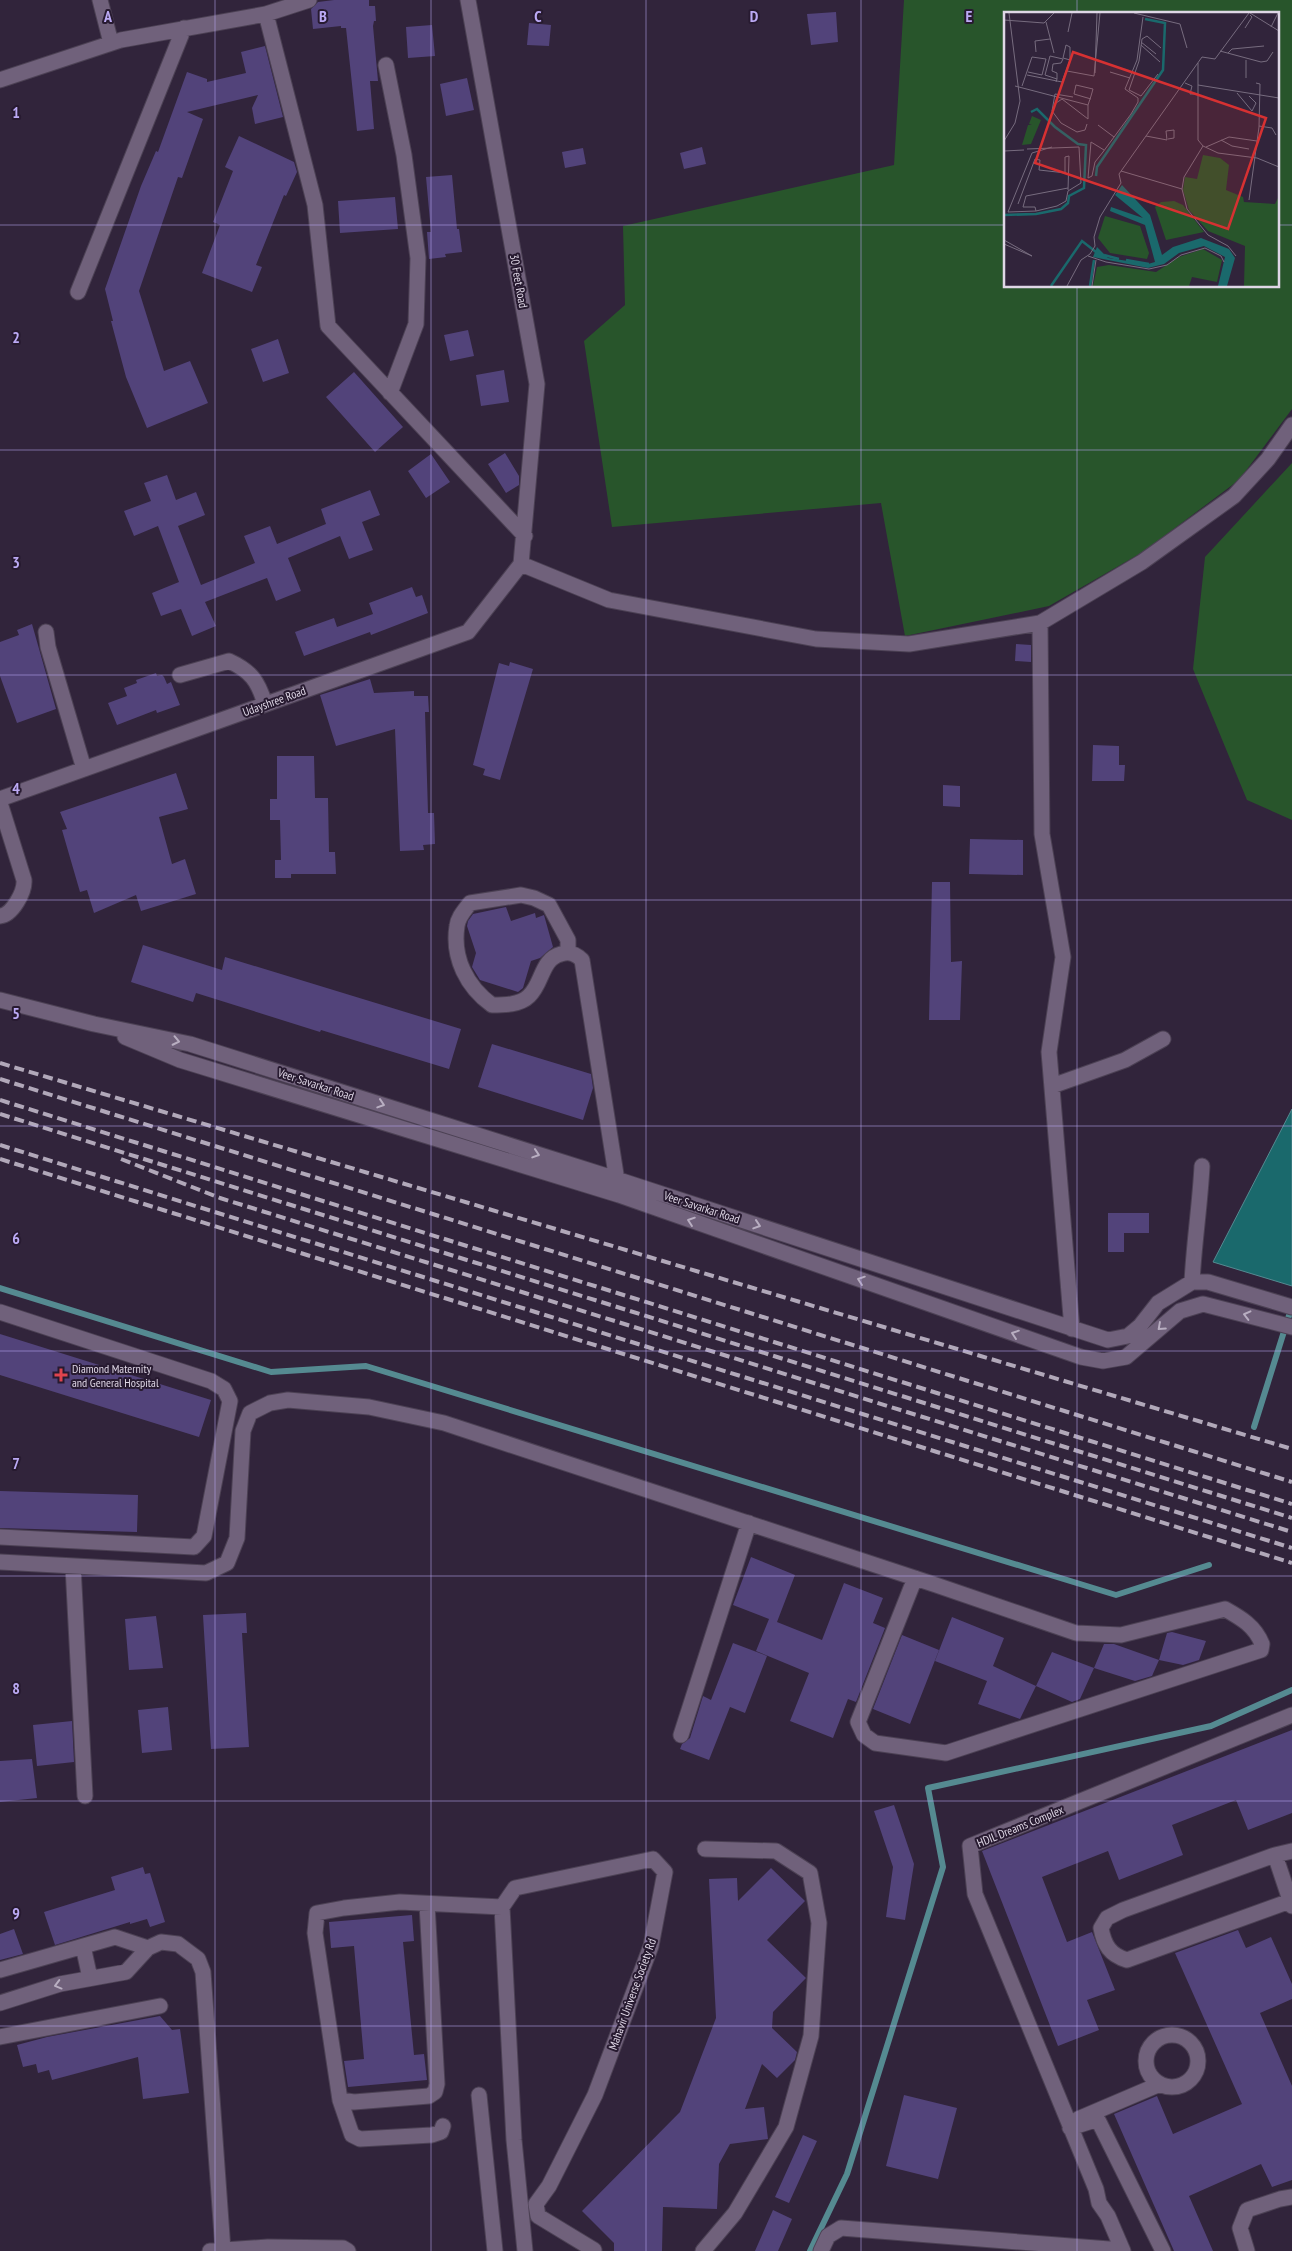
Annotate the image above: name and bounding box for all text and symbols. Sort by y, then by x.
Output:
text: A [103,6,113,26]
text: B [319,6,327,26]
text: C [534,6,542,26]
text: D [750,6,759,26]
text: E [966,6,973,26]
inset map [1004,12,1280,288]
text: 1 [12,102,20,122]
street label: 30 Feet Road [507,253,531,309]
text: 2 [12,327,20,347]
text: 3 [12,552,20,572]
street label: Udayshree Road [240,683,308,719]
text: 4 [12,778,20,798]
text: 5 [12,1003,20,1023]
one-way arrow [171,1035,180,1046]
street label: Veer Savarkar Road [275,1064,356,1103]
one-way arrow [376,1099,385,1109]
one-way arrow [531,1148,539,1158]
street label: Veer Savarkar Road [661,1187,742,1226]
one-way arrow [687,1217,696,1227]
one-way arrow [752,1220,761,1230]
text: 6 [12,1228,20,1248]
one-way arrow [857,1276,866,1286]
one-way arrow [1244,1311,1252,1321]
one-way arrow [1158,1321,1167,1330]
one-way arrow [1011,1330,1019,1340]
place label: Diamond Maternity and General Hospital [72,1361,159,1390]
marker: Diamond Maternity and General Hospital [54,1368,68,1382]
text: 7 [12,1453,20,1473]
text: 8 [12,1678,20,1698]
street label: HDIL Dreams Complex [974,1802,1066,1850]
text: 9 [12,1903,20,1923]
street label: Mahavir Universe Society Rd [605,1936,659,2052]
one-way arrow [54,1979,63,1990]

